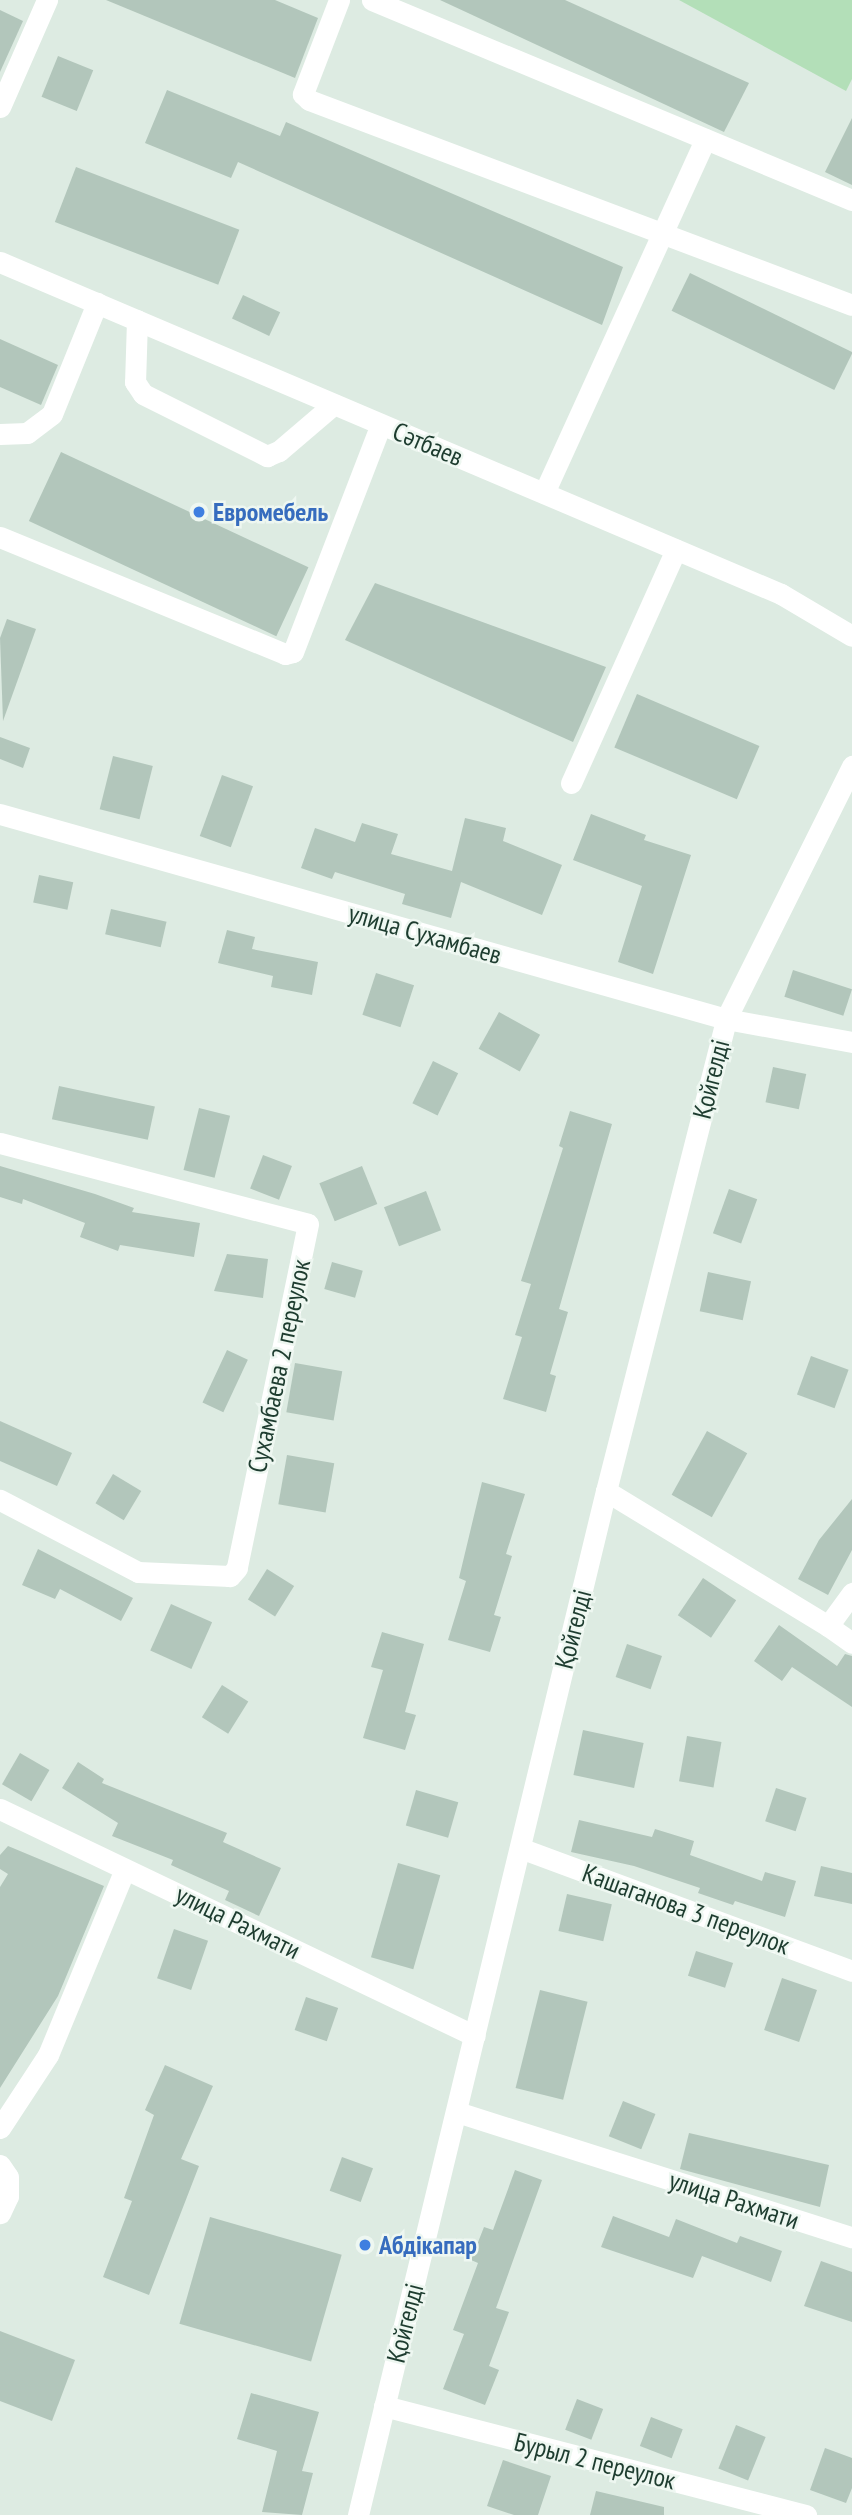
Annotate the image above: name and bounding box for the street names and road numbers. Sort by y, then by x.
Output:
street label: Сәтбаев [388,415,468,473]
street label: улица Сухамбаев [345,897,505,971]
street label: Қойгелді [686,1036,736,1122]
street label: Сухамбаева 2 переулок [241,1257,317,1475]
street label: Қойгелді [548,1586,598,1672]
street label: Кашаганова 3 переулок [578,1857,794,1961]
street label: улица Рахмати [171,1878,305,1966]
street label: улица Рахмати [665,2164,803,2236]
street label: Қойгелді [380,2280,430,2366]
street label: Бурыл 2 переулок [511,2426,679,2496]

